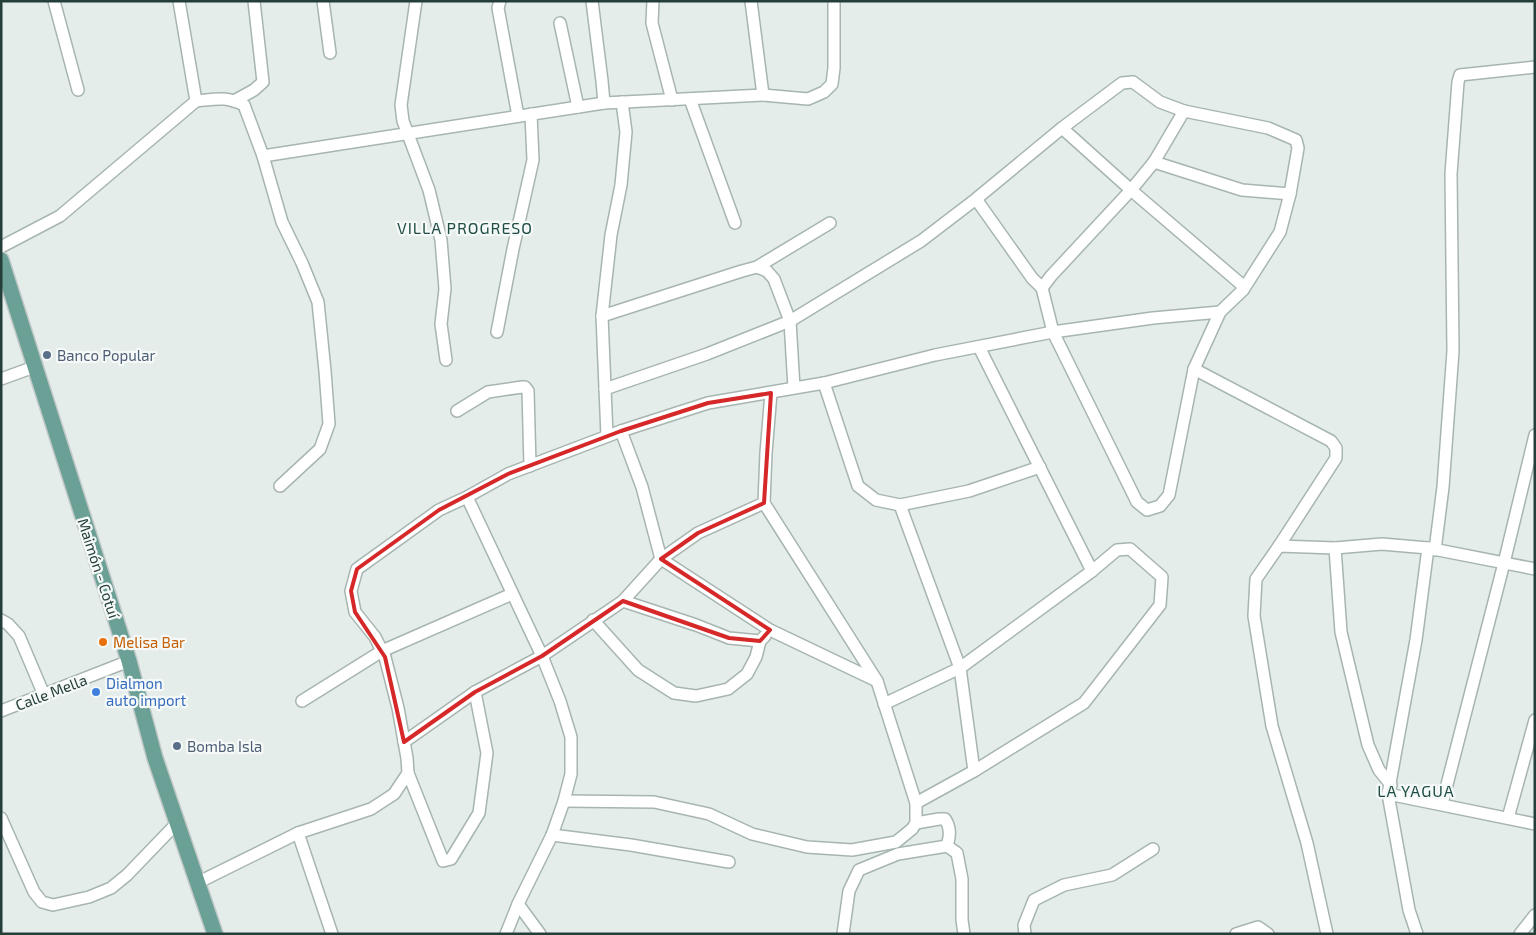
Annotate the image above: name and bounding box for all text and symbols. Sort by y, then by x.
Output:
district label: VILLA PROGRESO [397,218,533,237]
place label: Banco Popular [57,346,156,364]
marker: Banco Popular [41,349,53,361]
street label: Maimón - Cotuí [74,516,124,621]
place label: Melisa Bar [113,633,185,651]
marker: Melisa Bar [97,636,109,648]
street label: Calle Mella [13,670,89,714]
place label: Dialmon auto import [106,674,186,709]
marker: Dialmon auto import [90,686,102,698]
place label: Bomba Isla [187,737,262,755]
marker: Bomba Isla [171,740,183,752]
district label: LA YAGUA [1377,781,1455,800]

